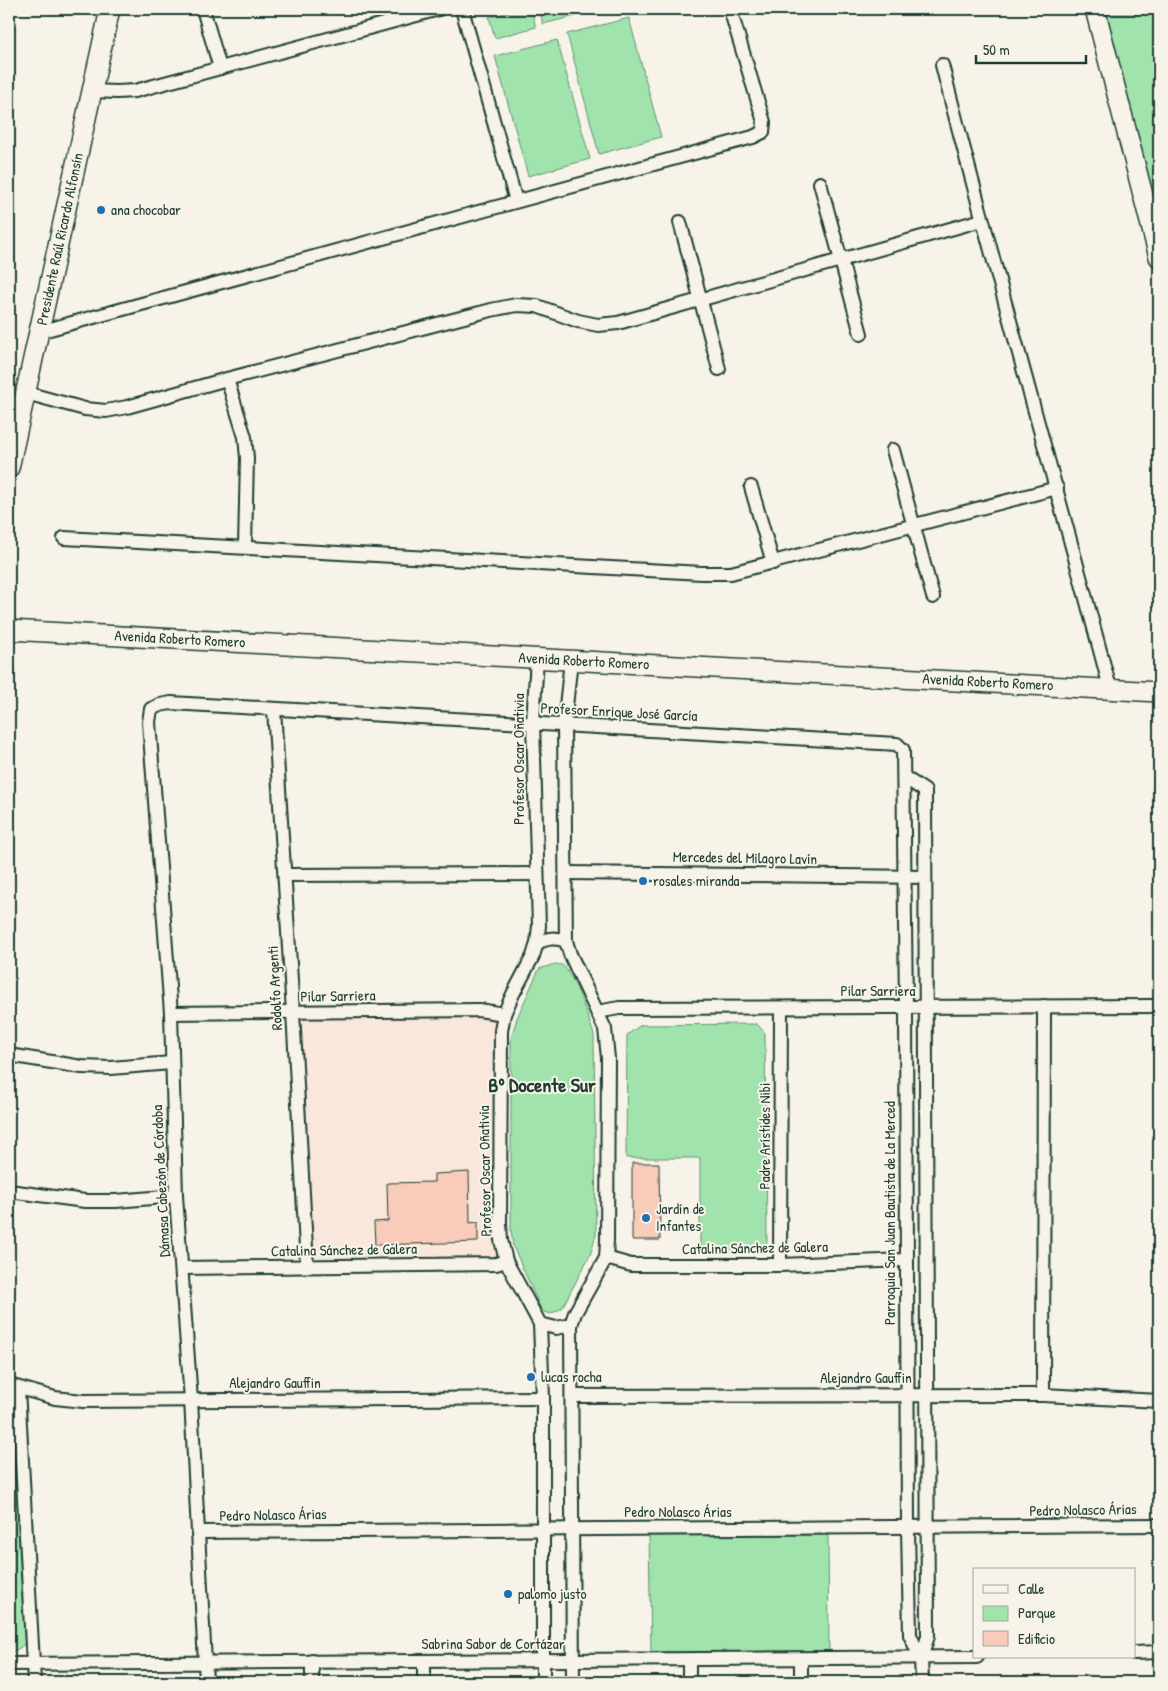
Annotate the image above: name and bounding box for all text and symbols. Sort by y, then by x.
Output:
scale bar [976,32,1086,64]
text: 50 m [983,39,1010,60]
street label: Presidente Raúl Ricardo Alfonsín [31,151,88,327]
place label: ana chocobar [111,199,181,220]
marker: ana chocobar [95,204,107,216]
street label: Avenida Roberto Romero [114,625,246,652]
street label: Avenida Roberto Romero [518,647,650,674]
street label: Avenida Roberto Romero [922,668,1054,695]
street label: Profesor Oscar Oñativia [508,693,529,825]
street label: Profesor Enrique José García [540,697,698,726]
street label: Mercedes del Milagro Lavín [673,846,818,869]
place label: rosales miranda [653,870,740,891]
marker: rosales miranda [637,875,649,887]
street label: Rodolfo Argenti [262,945,287,1031]
street label: Pilar Sarriera [841,980,916,1001]
street label: Pilar Sarriera [300,984,376,1007]
district label: Bº Docente Sur [488,1071,596,1098]
street label: Padre Arístides Nibi [754,1083,775,1189]
street label: Parroquia San Juan Bautista de La Merced [879,1101,900,1325]
street label: Dámasa Cabezón de Córdoba [146,1104,175,1258]
street label: Profesor Oscar Oñativia [473,1105,496,1237]
place label: Jardín de Infantes [656,1198,704,1236]
marker: Jardín de Infantes [640,1212,652,1224]
street label: Catalina Sánchez de Galera [682,1236,828,1259]
street label: Catalina Sánchez de Galera [271,1238,417,1261]
place label: lucas rocha [541,1366,602,1387]
street label: Alejandro Gauffin [820,1367,912,1388]
marker: lucas rocha [525,1371,537,1383]
street label: Alejandro Gauffin [229,1372,321,1393]
street label: Pedro Nolasco Árias [1029,1498,1137,1521]
street label: Pedro Nolasco Árias [624,1501,732,1522]
street label: Pedro Nolasco Árias [219,1503,327,1526]
legend [973,1568,1136,1658]
text: Calle [1018,1578,1045,1599]
place label: palomo justo [518,1583,587,1604]
marker: palomo justo [502,1588,514,1600]
text: Parque [1018,1602,1056,1623]
text: Edificio [1018,1628,1055,1649]
street label: Sabrina Sabor de Cortázar [422,1633,565,1654]

